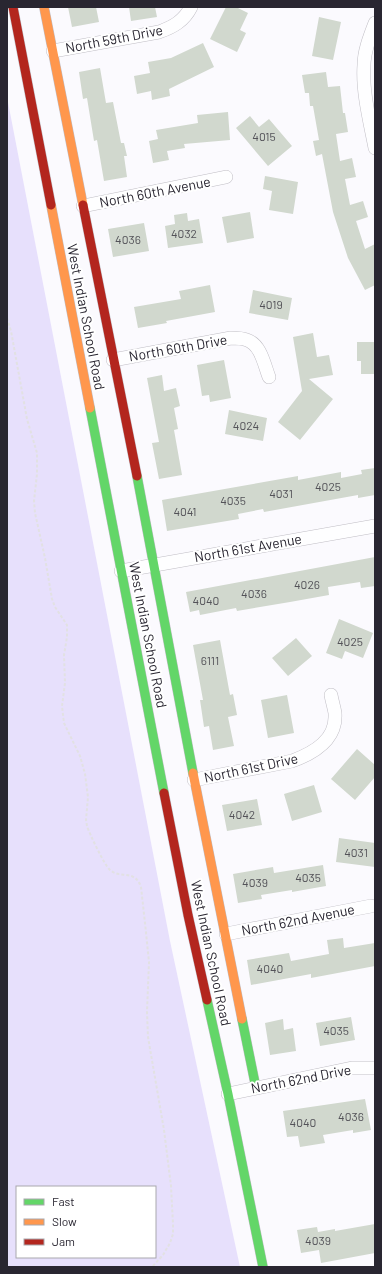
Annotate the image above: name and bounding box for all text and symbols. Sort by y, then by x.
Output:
street label: North 59th Drive [64,21,164,56]
house number: 4015 [252,129,276,143]
street label: North 60th Avenue [98,172,212,211]
house number: 4032 [171,226,197,240]
house number: 4036 [115,232,141,246]
street label: West Indian School Road [64,242,109,391]
house number: 4019 [259,297,283,311]
street label: North 60th Drive [127,330,228,365]
house number: 4024 [233,418,259,432]
house number: 4025 [315,479,341,493]
house number: 4031 [269,486,293,500]
house number: 4035 [220,493,246,507]
house number: 4041 [173,504,197,518]
street label: North 61st Avenue [193,530,303,565]
street label: West Indian School Road [126,560,171,709]
house number: 4026 [294,577,320,591]
house number: 4036 [241,586,267,600]
house number: 4040 [193,593,219,607]
house number: 4025 [337,634,363,648]
house number: 6111 [201,653,219,667]
street label: North 61st Drive [202,749,299,786]
house number: 4042 [229,807,255,821]
house number: 4031 [344,845,368,859]
house number: 4035 [295,870,321,884]
house number: 4039 [242,875,268,889]
street label: West Indian School Road [188,879,235,1027]
street label: North 62nd Avenue [240,900,356,939]
house number: 4040 [257,961,283,975]
house number: 4035 [323,1023,349,1037]
street label: North 62nd Drive [249,1060,352,1097]
house number: 4036 [338,1109,364,1123]
house number: 4040 [290,1115,316,1129]
legend [16,1186,156,1258]
text: Fast [52,1194,75,1208]
text: Slow [52,1214,77,1228]
house number: 4039 [305,1233,331,1247]
text: Jam [52,1234,75,1248]

